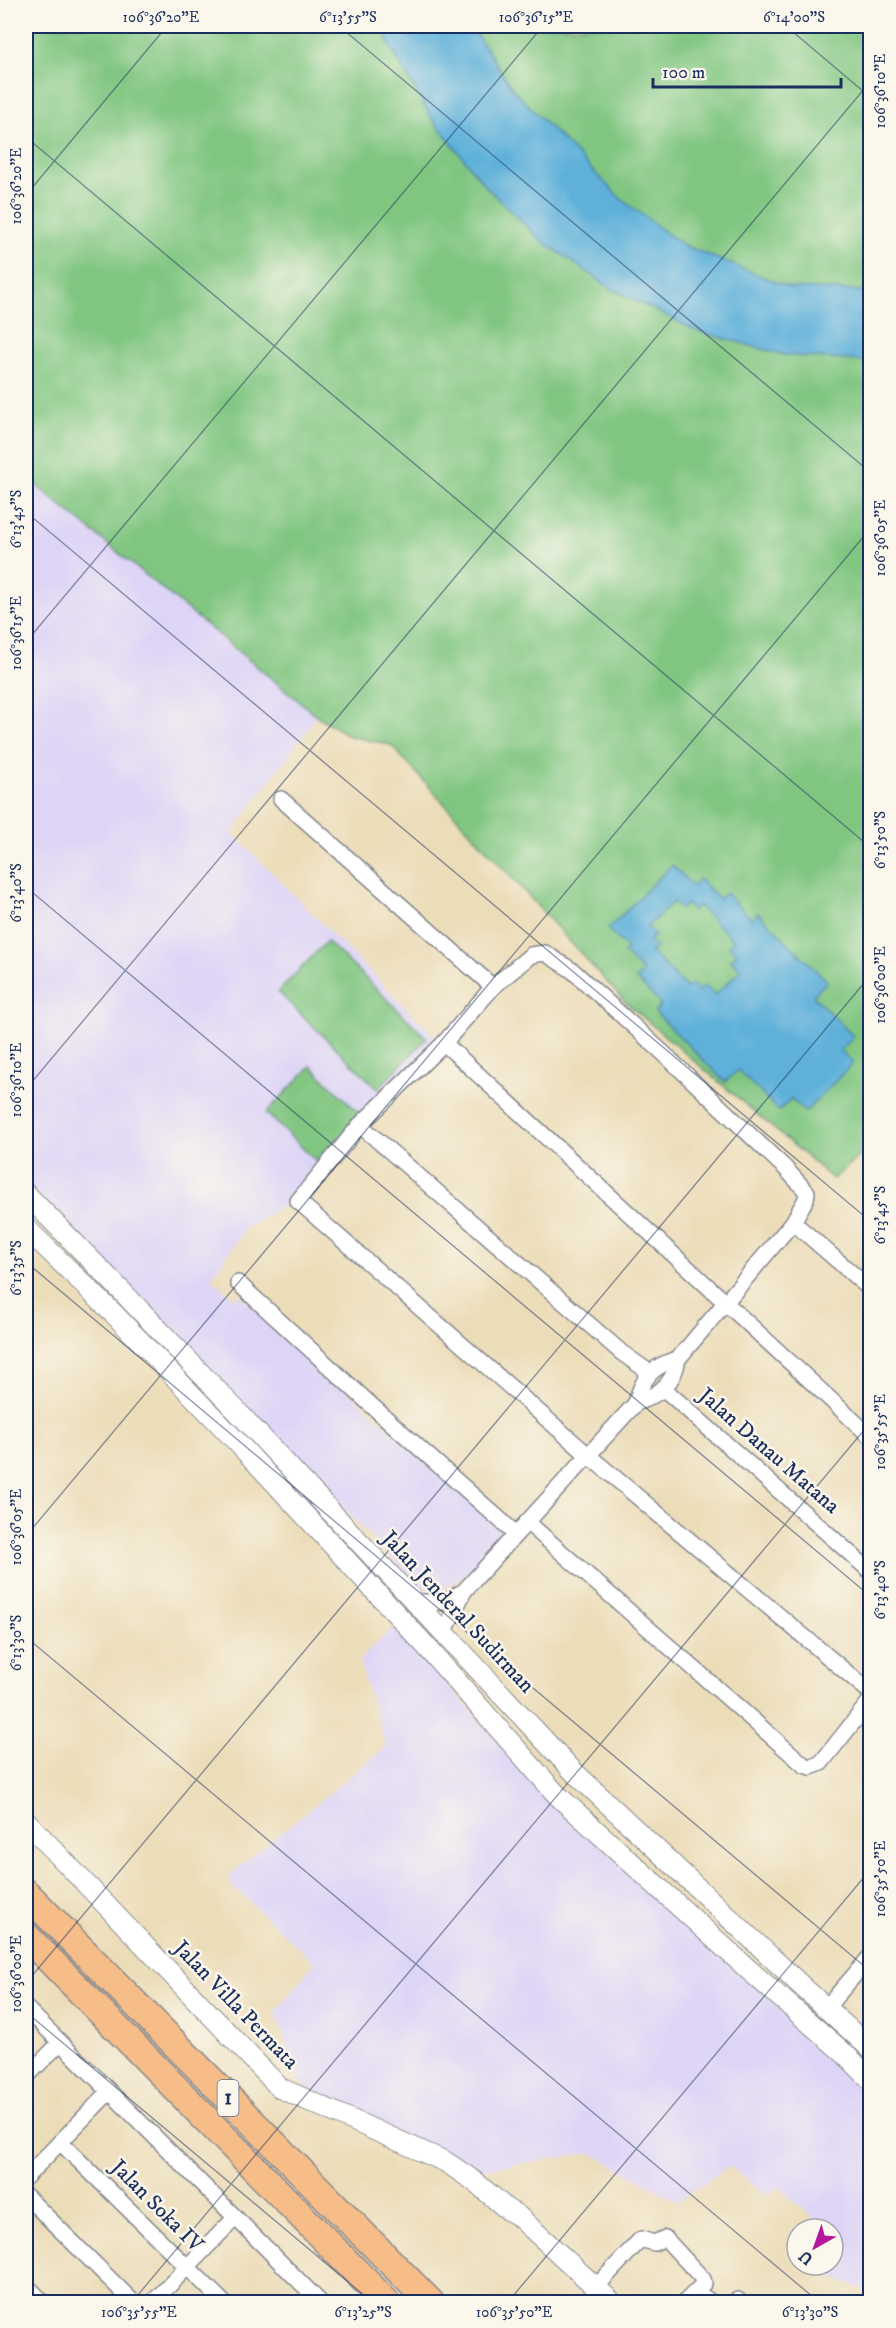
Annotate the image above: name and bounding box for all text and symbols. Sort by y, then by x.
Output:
text: 106°36'20"E [123,8,200,27]
text: 6°13'55"S [319,8,377,27]
text: 106°36'15"E [499,8,574,27]
text: 6°14'00"S [763,8,825,27]
scale bar [653,51,840,89]
text: 106°36'10"E [871,53,890,128]
text: 100 m [662,62,705,84]
text: 106°36'20"E [7,147,26,224]
text: 6°13'45"S [7,489,26,548]
text: 106°36'05"E [871,499,890,576]
text: 106°36'15"E [7,595,26,670]
text: 6°13'50"S [871,811,890,869]
text: 6°13'40"S [7,863,26,923]
text: 106°36'00"E [871,946,890,1024]
text: 106°36'10"E [7,1042,26,1117]
text: 6°13'45"S [871,1185,890,1244]
text: 6°13'35"S [7,1240,26,1296]
street label: Jalan Danau Matana [691,1381,846,1520]
text: 106°35'55"E [871,1394,890,1470]
text: 106°36'05"E [7,1488,26,1565]
street label: Jalan Jenderal Sudirman [374,1524,541,1699]
text: 6°13'40"S [871,1560,890,1620]
text: 6°13'30"S [7,1615,26,1671]
text: 106°35'50"E [871,1840,890,1917]
street label: Jalan Villa Permata [166,1934,305,2075]
text: 106°36'00"E [7,1935,26,2013]
road number: 1 [218,2080,238,2116]
street label: Jalan Soka IV [104,2153,210,2259]
north arrow [785,2217,845,2277]
text: U [794,2246,817,2269]
text: 106°35'55"E [101,2303,177,2322]
text: 6°13'25"S [334,2303,392,2322]
text: 106°35'50"E [476,2303,553,2322]
text: 6°13'30"S [782,2303,838,2322]

